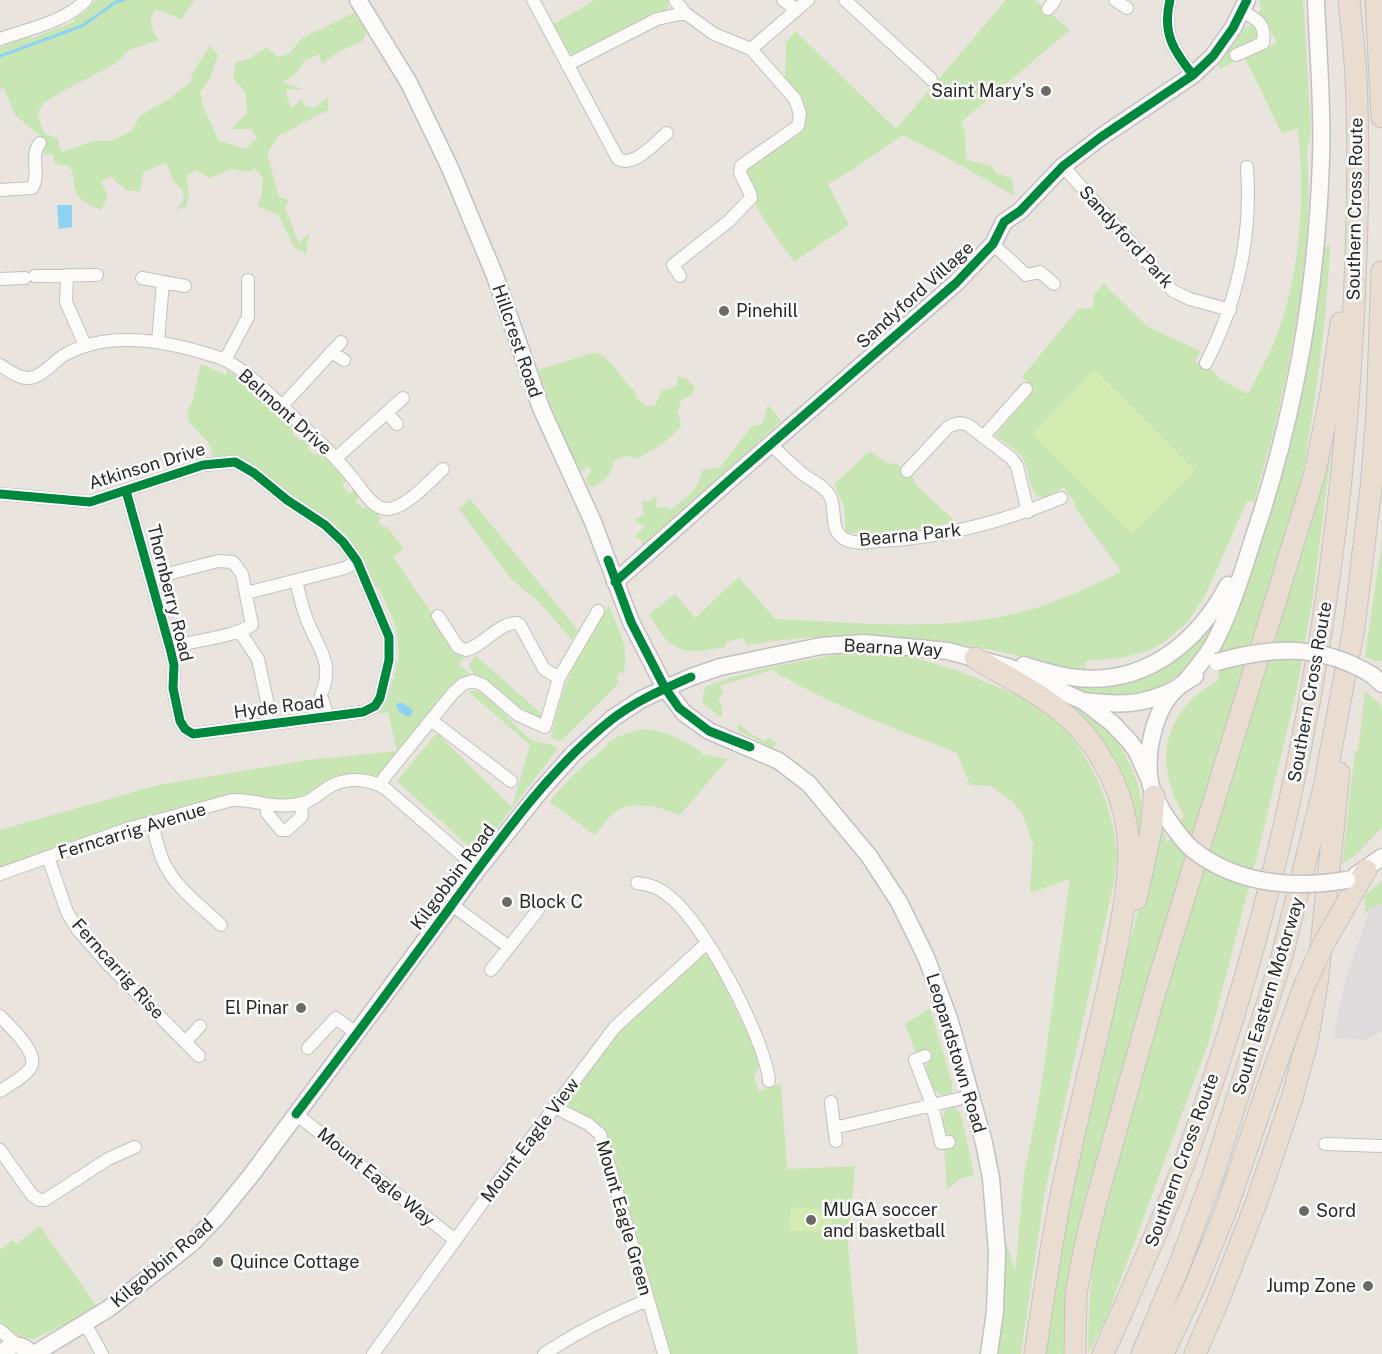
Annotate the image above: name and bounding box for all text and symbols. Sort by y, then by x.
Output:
place label: Saint Mary's [931,80,1034,101]
marker: Saint Mary's [1039,84,1053,98]
street label: Southern Cross Route [1342,117,1367,301]
street label: Sandyford Park [1075,181,1178,292]
street label: Sandyford Village [852,237,977,353]
street label: Hillcrest Road [488,282,547,400]
place label: Pinehill [736,300,798,321]
marker: Pinehill [717,304,731,318]
street label: Belmont Drive [235,364,336,459]
street label: Atkinson Drive [86,438,208,493]
street label: Bearna Park [858,519,962,550]
street label: Thornberry Road [143,522,198,664]
street label: Southern Cross Route [1283,600,1336,784]
street label: Bearna Way [843,634,943,661]
street label: Hyde Road [232,691,325,722]
street label: Ferncarrig Avenue [55,798,208,863]
street label: Kilgobbin Road [406,820,499,934]
place label: Block C [519,891,583,912]
street label: South Eastern Motorway [1227,894,1308,1097]
marker: Block C [500,895,514,909]
street label: Ferncarrig Rise [68,914,169,1023]
street label: Leopardstown Road [922,971,991,1135]
place label: El Pinar [225,997,289,1018]
marker: El Pinar [294,1001,308,1015]
street label: Southern Cross Route [1140,1070,1223,1250]
street label: Mount Eagle View [476,1074,583,1206]
street label: Mount Eagle Way [313,1123,439,1231]
street label: Mount Eagle Green [592,1138,657,1298]
place label: MUGA soccer and basketball [823,1199,946,1241]
place label: Sord [1316,1200,1356,1221]
marker: Sord [1297,1204,1311,1218]
marker: MUGA soccer and basketball [804,1213,818,1227]
street label: Kilgobbin Road [106,1214,217,1311]
place label: Quince Cottage [230,1251,359,1272]
marker: Quince Cottage [211,1255,225,1269]
place label: Jump Zone [1266,1275,1356,1296]
marker: Jump Zone [1361,1279,1375,1293]

